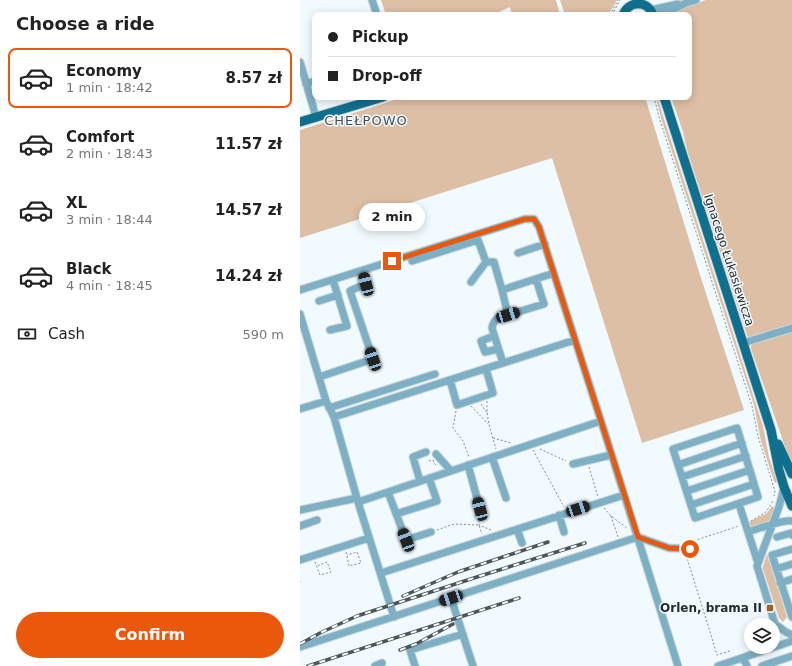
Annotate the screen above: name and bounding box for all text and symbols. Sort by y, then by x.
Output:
text: Choose a ride [16,13,155,34]
text: Pickup [352,28,408,46]
icon: car [18,60,54,96]
text: Economy [66,62,142,80]
text: Drop-off [352,67,422,85]
text: 8.57 zł [225,69,282,87]
text: 1 min · 18:42 [66,80,153,95]
district label: CHEŁPOWO [324,113,408,128]
icon: car [18,126,54,162]
text: Comfort [66,128,134,146]
text: 11.57 zł [215,135,282,153]
text: 2 min · 18:43 [66,146,153,161]
icon: car [18,192,54,228]
street label: Ignacego Łukasiewicza [701,192,757,328]
text: XL [66,194,87,212]
text: 14.57 zł [215,201,282,219]
callout: 2 min [359,203,425,231]
text: 2 min [372,209,412,224]
text: 3 min · 18:44 [66,212,153,227]
route end [383,252,401,270]
icon: car [18,258,54,294]
text: Black [66,260,112,278]
text: 14.24 zł [215,267,282,285]
car [357,271,375,297]
text: 4 min · 18:45 [66,278,153,293]
car [495,306,521,324]
icon: cash [16,323,38,345]
text: Cash [48,325,85,343]
text: 590 m [242,327,284,342]
car [363,346,383,372]
car [471,496,489,522]
car [565,500,591,518]
car [396,527,416,553]
route start [681,540,699,558]
car [438,589,464,607]
place label: Orlen, brama II [660,601,762,615]
marker: Orlen, brama II [765,603,775,613]
button: Confirm [16,612,284,658]
map controls [744,618,780,654]
button: layers [744,618,780,654]

